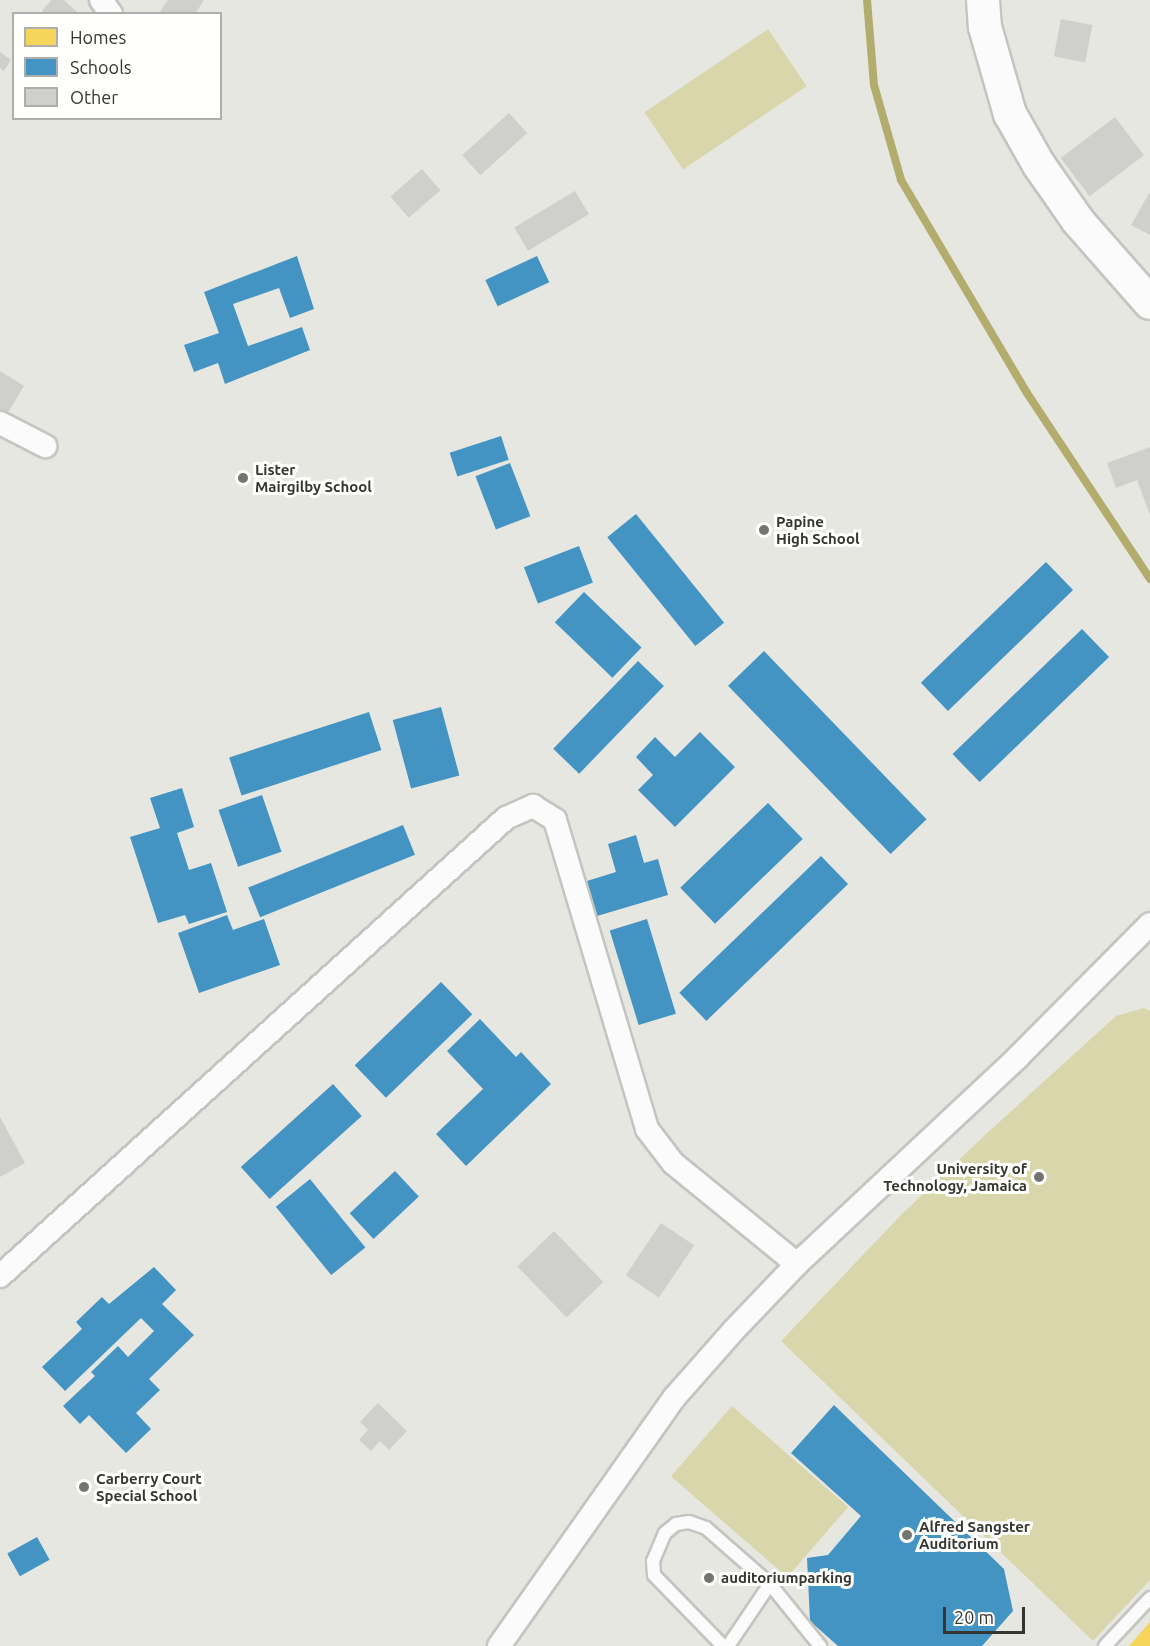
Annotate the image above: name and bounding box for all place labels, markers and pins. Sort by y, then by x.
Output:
place label: Lister Mairgilby School [255,460,372,495]
marker: Lister Mairgilby School [236,471,250,485]
place label: Papine High School [776,512,859,547]
marker: Papine High School [757,523,771,537]
place label: University of Technology, Jamaica [883,1159,1027,1194]
marker: University of Technology, Jamaica [1032,1170,1046,1184]
place label: Carberry Court Special School [96,1469,202,1504]
marker: Carberry Court Special School [77,1480,91,1494]
place label: Alfred Sangster Auditorium [919,1517,1030,1552]
marker: Alfred Sangster Auditorium [900,1528,914,1542]
place label: auditoriumparking [721,1569,852,1587]
marker: auditoriumparking [702,1571,716,1585]

